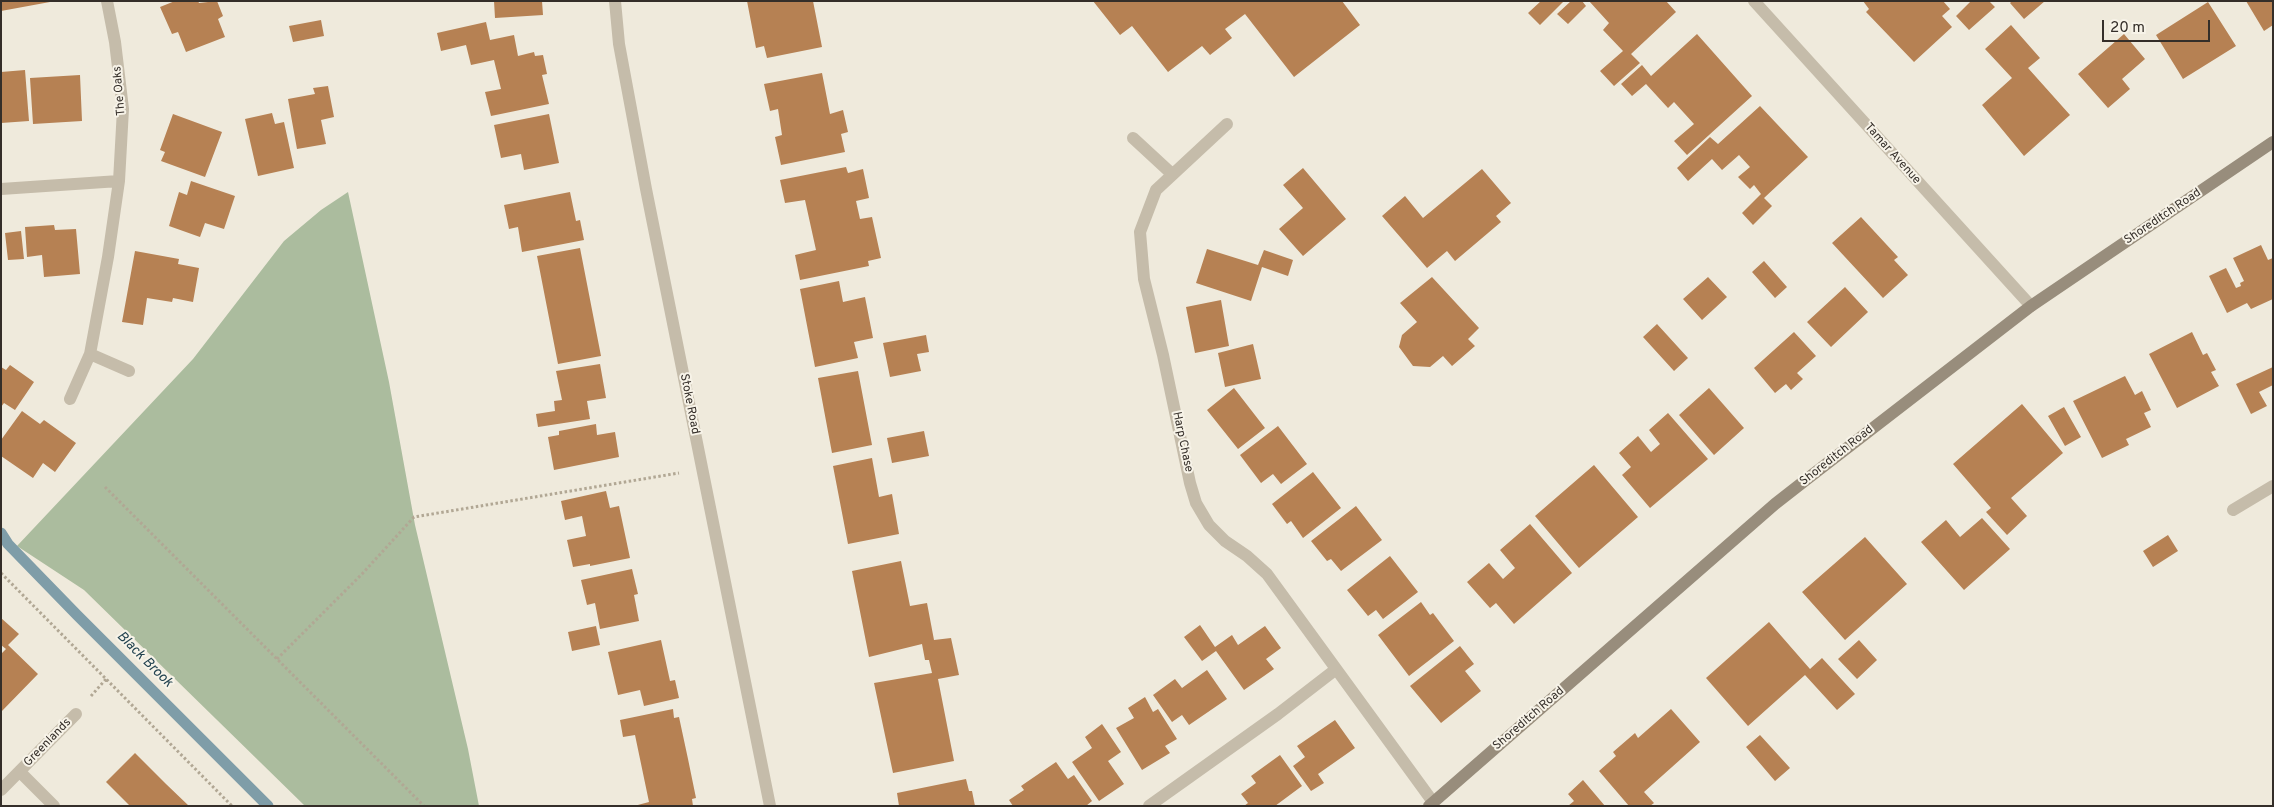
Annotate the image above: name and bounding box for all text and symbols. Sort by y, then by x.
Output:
scale bar [2104,10,2212,42]
text: 20 m [2110,19,2145,38]
street label: The Oaks [111,66,129,116]
street label: Tamar Avenue [1861,121,1923,187]
street label: Shoreditch Road [2122,186,2204,248]
street label: Stoke Road [676,373,702,435]
street label: Harp Chase [1169,410,1195,474]
street label: Shoreditch Road [1797,423,1877,489]
water label: Black Brook [112,628,176,692]
street label: Shoreditch Road [1491,684,1567,754]
street label: Greenlands [21,716,75,770]

